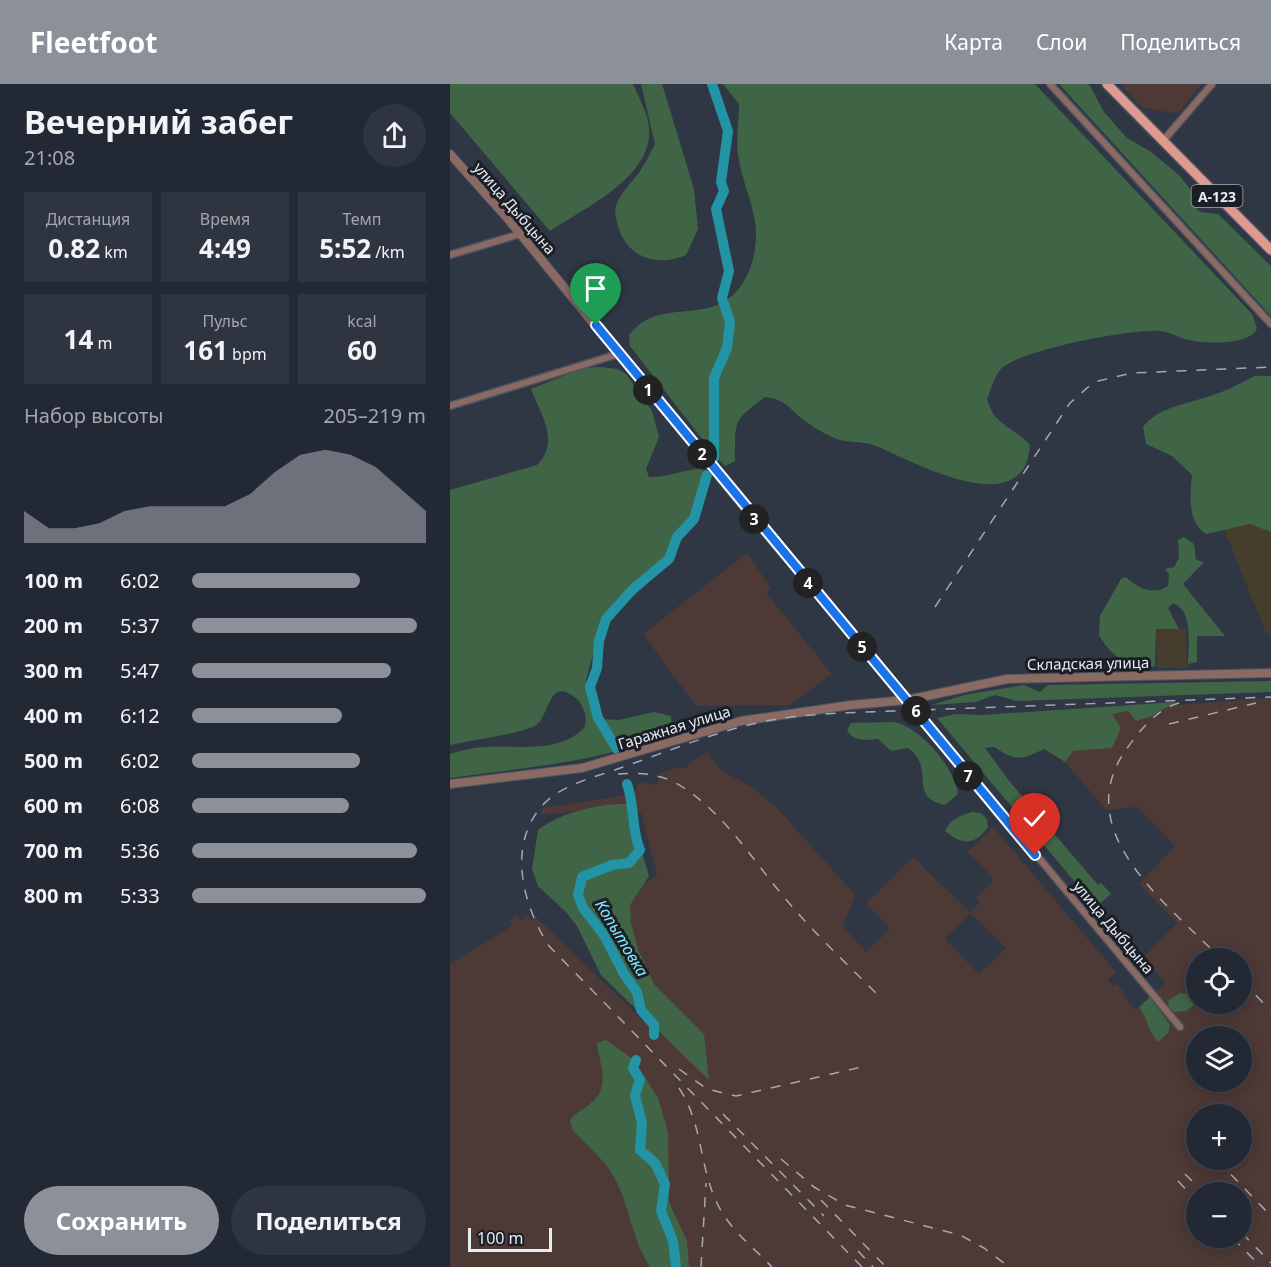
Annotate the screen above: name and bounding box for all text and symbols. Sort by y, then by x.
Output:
text: Fleetfoot [30,23,157,61]
text: Карта [944,28,1003,56]
text: Слои [1036,28,1087,56]
text: Поделиться [1120,28,1241,56]
text: Вечерний забег [24,99,293,144]
button: share [363,104,426,167]
text: 21:08 [24,144,75,171]
street label: улица Дыбцына [469,158,561,258]
road number: А-123 [1192,185,1242,207]
text: Дистанция [46,208,130,230]
text: Время [200,208,250,230]
text: Темп [342,208,382,230]
text: 0.82 [48,230,100,266]
text: 4:49 [199,230,251,266]
text: 5:52 [319,230,371,266]
text: km [100,241,128,263]
text: /km [371,241,405,263]
pin [570,263,621,325]
icon: arrive [579,272,612,305]
text: Пульс [202,310,248,332]
text: kcal [347,310,377,332]
text: 14 [64,321,93,357]
text: m [93,332,112,354]
text: 161 [183,332,228,368]
text: 60 [347,332,377,368]
text: bpm [228,343,267,365]
pin: 1 [633,375,663,405]
text: 1 [643,379,653,401]
text: Набор высоты [24,402,163,429]
text: 205–219 m [323,402,426,429]
pin: 2 [687,439,717,469]
text: 2 [697,443,707,465]
pin: 3 [739,504,769,534]
text: 3 [749,508,759,530]
text: 100 m [24,567,83,594]
text: 6:02 [120,567,160,594]
pin: 4 [793,568,823,598]
text: 4 [803,572,813,594]
text: 200 m [24,612,83,639]
text: 5:37 [120,612,160,639]
pin: 5 [847,632,877,662]
text: 5 [857,636,867,658]
street label: Складская улица [1027,652,1149,674]
text: 300 m [24,657,83,684]
text: 5:47 [120,657,160,684]
pin: 6 [901,696,931,726]
street label: Гаражная улица [615,700,733,754]
text: 6 [911,700,921,722]
text: 400 m [24,702,83,729]
text: 6:12 [120,702,160,729]
text: 500 m [24,747,83,774]
text: 6:02 [120,747,160,774]
pin: 7 [953,761,983,791]
text: 7 [963,765,973,787]
text: 600 m [24,792,83,819]
text: 6:08 [120,792,160,819]
pin [1009,793,1060,855]
icon: check [1018,802,1051,835]
text: 700 m [24,837,83,864]
text: 5:36 [120,837,160,864]
street label: улица Дыбцына [1069,876,1159,978]
text: 800 m [24,882,83,909]
text: 5:33 [120,882,160,909]
water label: Копытовка [590,895,654,981]
map controls [1186,948,1252,1248]
button: locate [1186,948,1252,1014]
button: layers [1186,1026,1252,1092]
button: + [1186,1104,1252,1170]
button: − [1186,1182,1252,1248]
button: Сохранить [24,1186,219,1255]
button: Поделиться [231,1186,426,1255]
scale bar [468,1225,552,1252]
text: 100 m [477,1227,524,1249]

